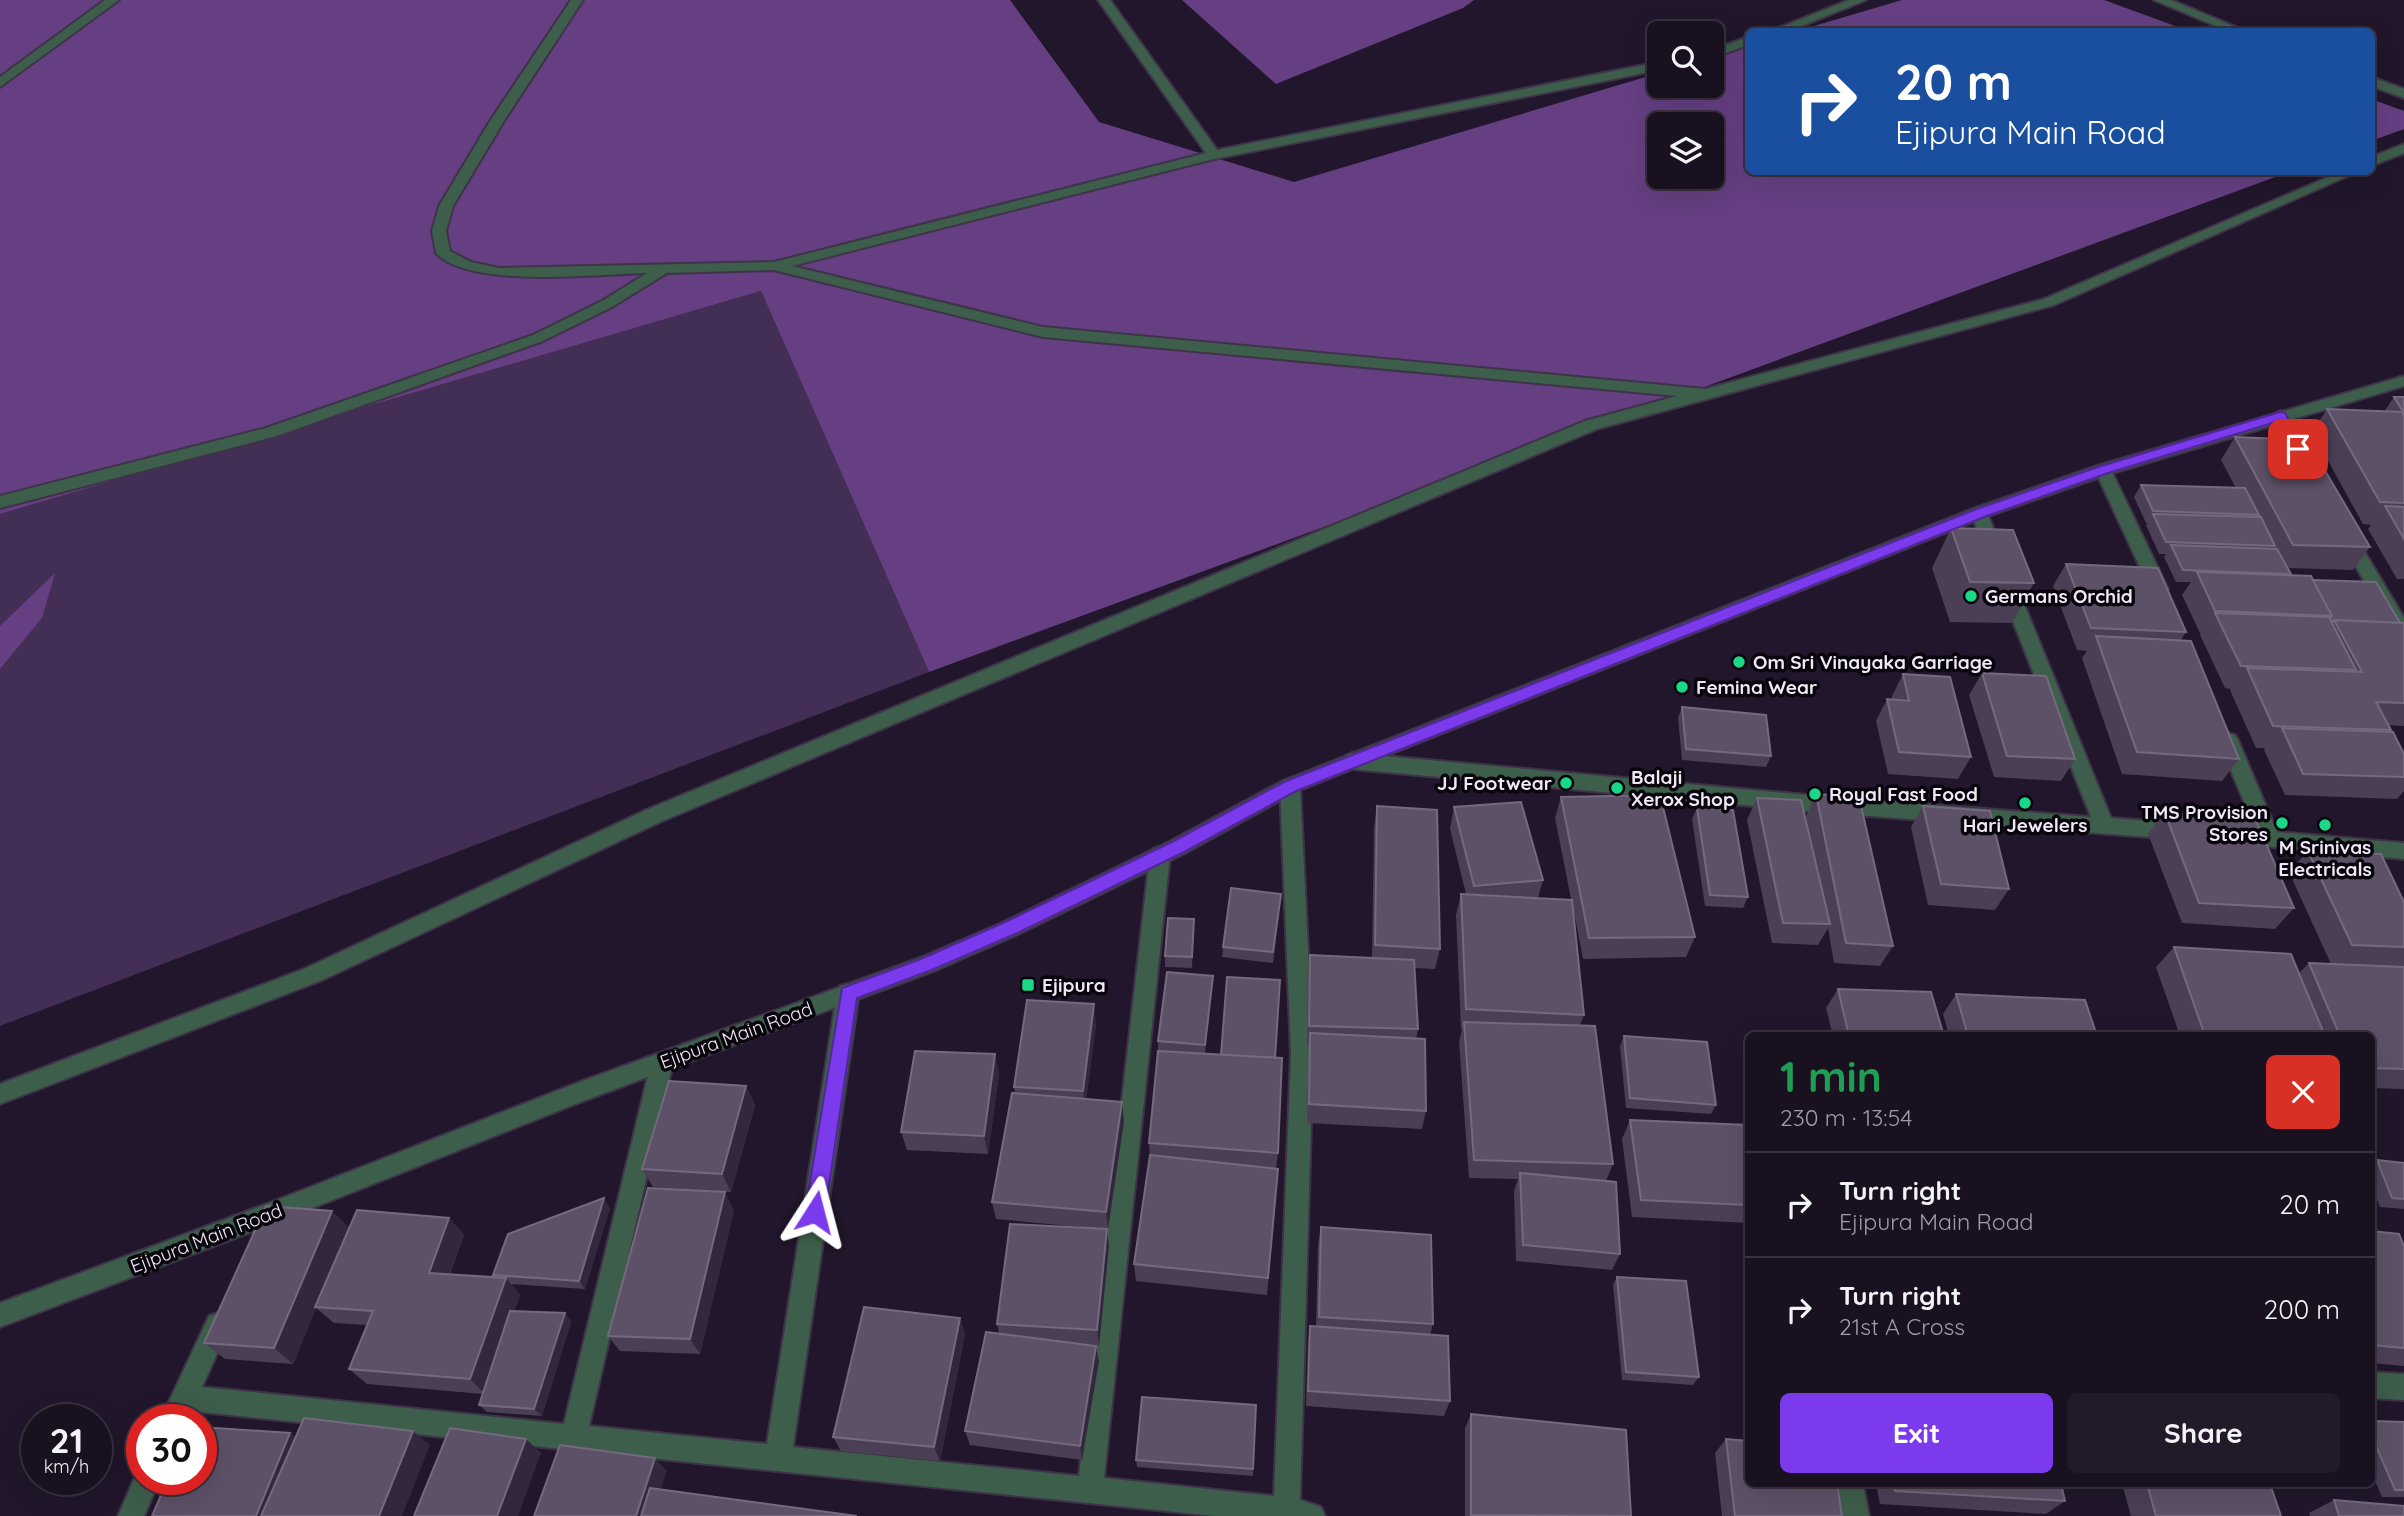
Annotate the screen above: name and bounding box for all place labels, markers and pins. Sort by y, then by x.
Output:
pin [2268,419,2328,479]
place label: Germans Orchid [1985,584,2133,608]
marker: Germans Orchid [1963,588,1979,604]
place label: Om Sri Vinayaka Garriage [1753,650,1993,674]
marker: Om Sri Vinayaka Garriage [1731,654,1747,670]
place label: Femina Wear [1696,675,1817,699]
marker: Femina Wear [1674,679,1690,695]
place label: Balaji Xerox Shop [1631,765,1735,811]
place label: JJ Footwear [1437,771,1552,795]
marker: JJ Footwear [1558,775,1574,791]
marker: Balaji Xerox Shop [1609,780,1625,796]
place label: Royal Fast Food [1829,782,1978,806]
marker: Royal Fast Food [1807,786,1823,802]
marker: Hari Jewelers [2017,795,2033,811]
place label: TMS Provision Stores [2141,800,2268,846]
place label: Hari Jewelers [1963,813,2087,837]
marker: TMS Provision Stores [2274,815,2290,831]
marker: M Srinivas Electricals [2317,817,2333,833]
place label: M Srinivas Electricals [2278,835,2372,881]
place label: Ejipura [1042,973,1106,997]
marker: Ejipura [1020,977,1036,993]

